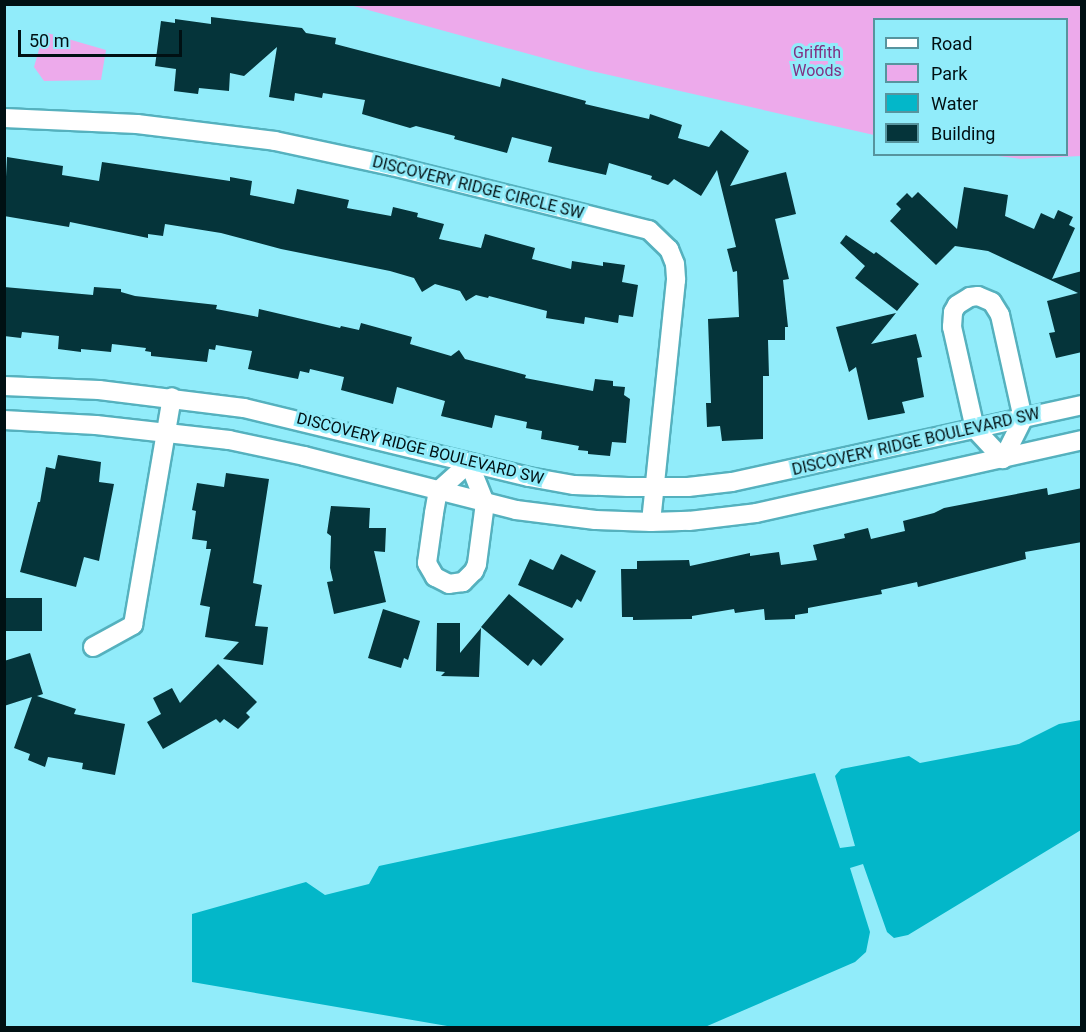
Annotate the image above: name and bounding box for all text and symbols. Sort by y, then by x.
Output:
scale bar [21,18,184,56]
legend [873,18,1068,156]
text: 50 m [29,30,69,51]
text: Road [931,33,972,54]
park label: Griffith Woods [792,43,842,81]
text: Park [931,63,967,84]
text: Water [931,93,978,114]
text: Building [931,123,995,144]
street label: DISCOVERY RIDGE CIRCLE SW [370,152,586,224]
street label: DISCOVERY RIDGE BOULEVARD SW [790,404,1042,480]
street label: DISCOVERY RIDGE BOULEVARD SW [295,409,545,489]

